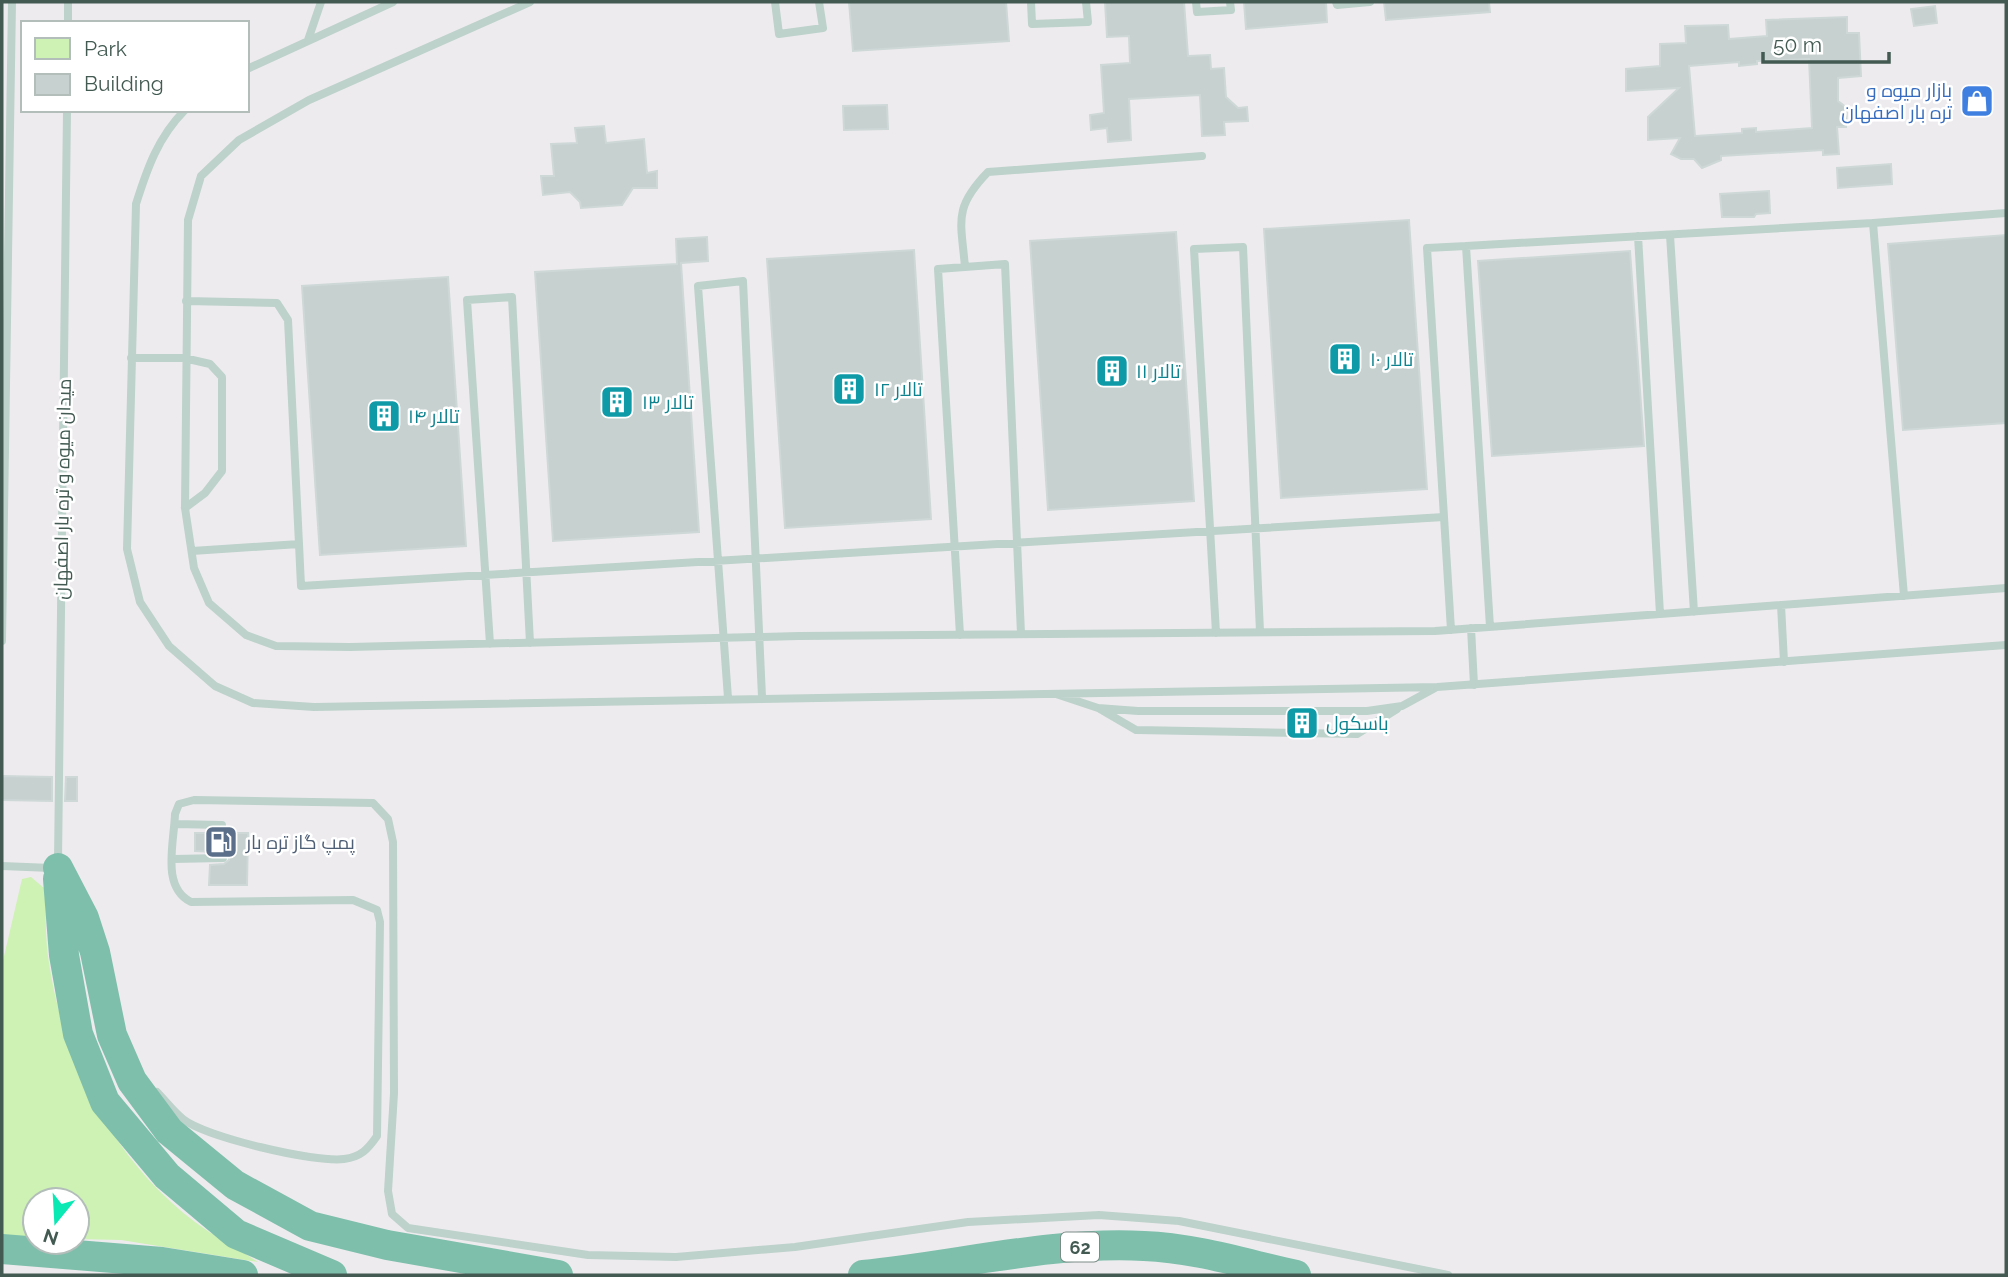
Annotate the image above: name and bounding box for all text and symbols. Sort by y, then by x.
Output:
legend [21,21,248,112]
scale bar [1763,21,1889,65]
text: 50 m [1773,32,1822,57]
text: Park [84,36,127,61]
text: Building [84,71,164,96]
place label: بازار میوه و تره بار اصفهان [1841,79,1952,124]
shop icon: بازار میوه و تره بار اصفهان [1958,82,1996,120]
building icon: تالار ۱۰ [1326,340,1364,378]
place label: تالار ۱۰ [1370,348,1413,371]
building icon: تالار ۱۱ [1093,352,1131,390]
place label: تالار ۱۱ [1136,360,1181,383]
building icon: تالار ۱۲ [830,370,868,408]
street label: میدان میوه و تره بار اصفهان [49,378,76,600]
place label: تالار ۱۲ [874,378,923,401]
building icon: تالار ۱۳ [598,383,636,421]
place label: تالار ۱۳ [642,391,693,414]
building icon: تالار ۱۴ [365,397,403,435]
place label: تالار ۱۴ [408,405,459,428]
building icon: باسكول [1283,704,1321,742]
place label: باسكول [1326,712,1389,735]
fuel station icon: پمپ گاز تره بار [202,823,240,861]
place label: پمپ گاز تره بار [245,831,355,855]
north arrow [21,1186,91,1256]
text: N [40,1224,61,1250]
road number: 62 [1061,1232,1099,1262]

